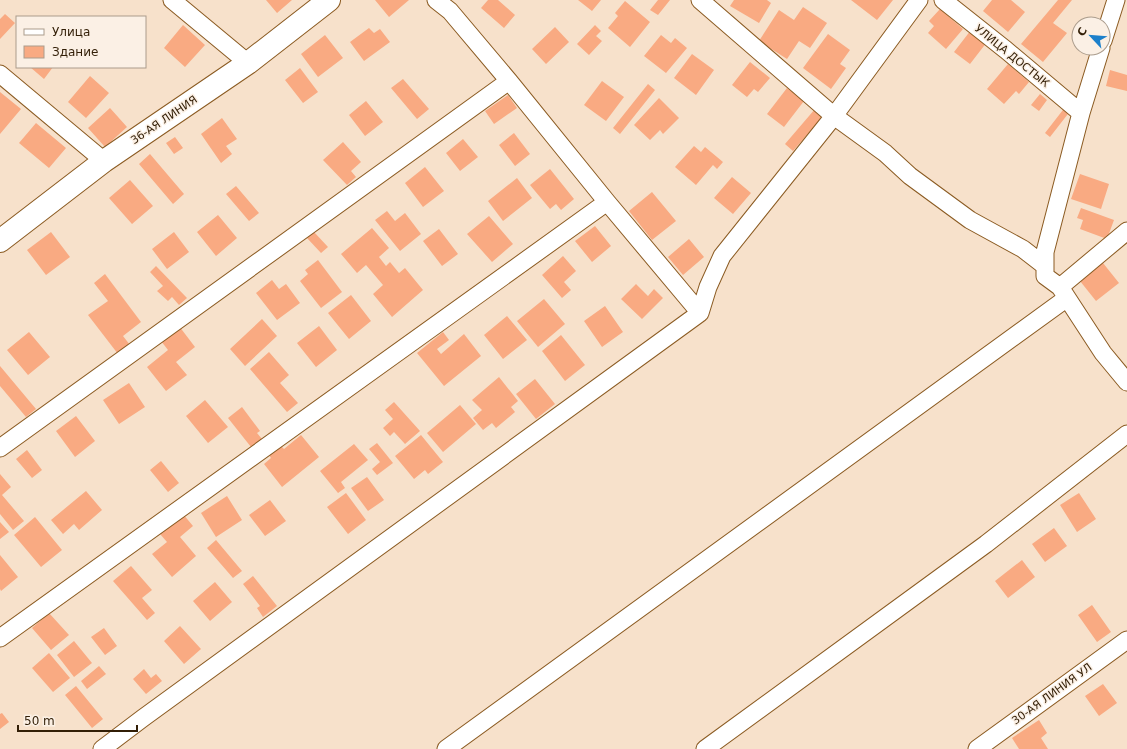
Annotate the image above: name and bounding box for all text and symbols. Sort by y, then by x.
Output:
legend [16,16,146,68]
north arrow [1071,16,1111,56]
street label: УЛИЦА ДОСТЫК [972,22,1052,90]
text: Улица [52,25,90,39]
text: С [1075,25,1090,38]
text: Здание [52,45,98,59]
street label: 36-АЯ ЛИНИЯ [128,93,200,147]
street label: 30-АЯ ЛИНИЯ УЛ [1009,661,1095,727]
scale bar [18,707,137,733]
text: 50 m [24,714,55,728]

